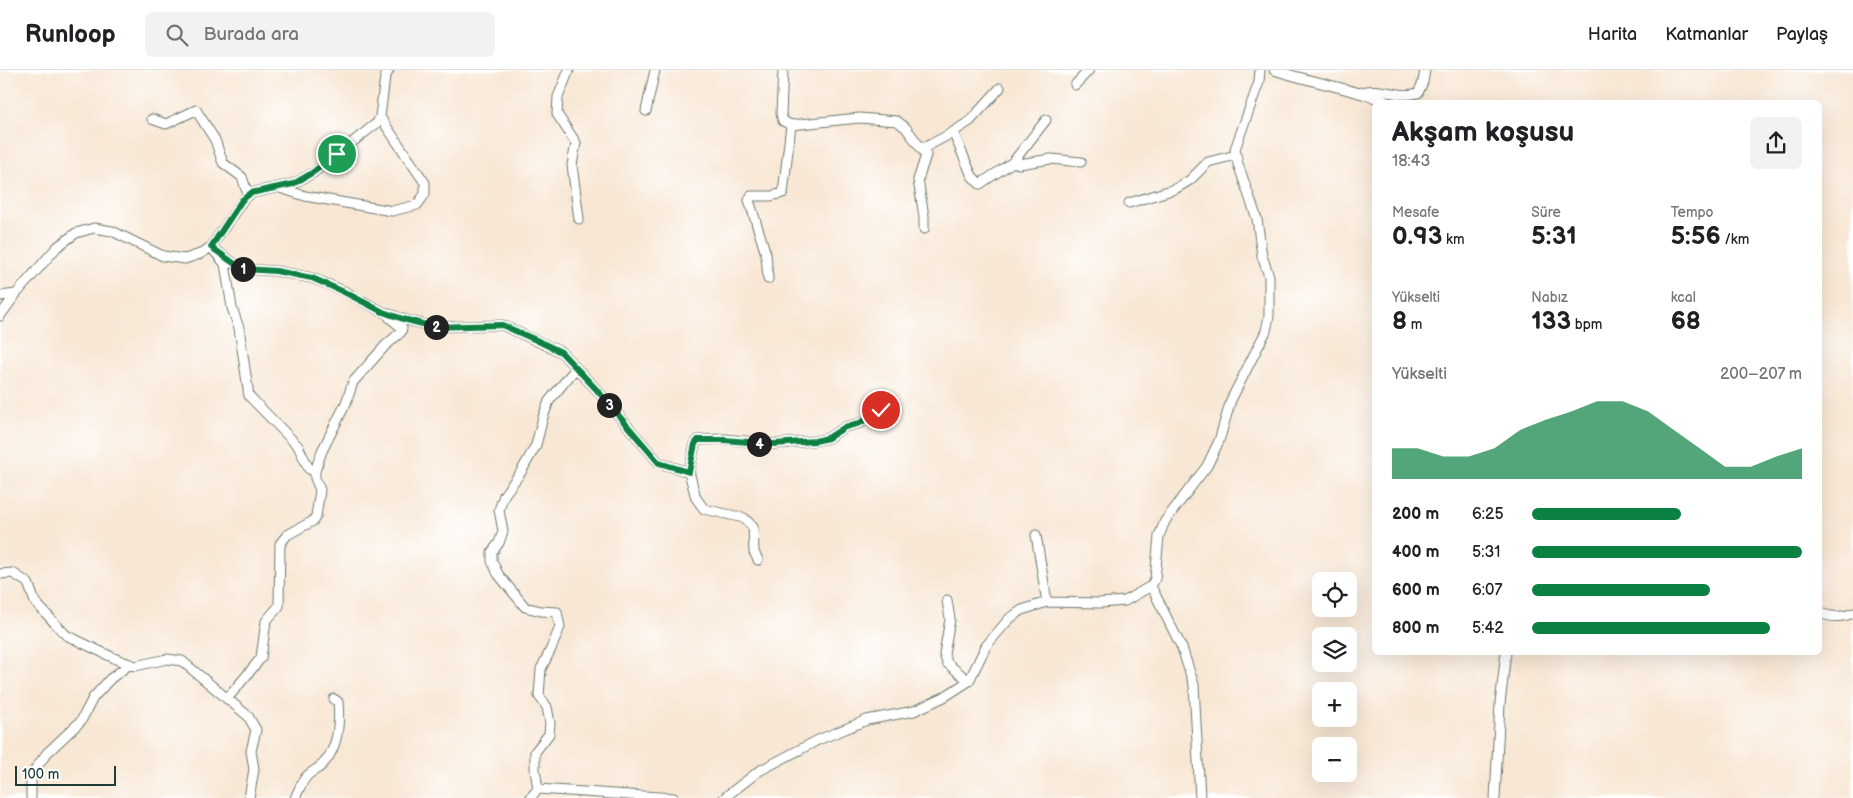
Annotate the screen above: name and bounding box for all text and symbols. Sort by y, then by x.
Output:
search box [145,12,495,57]
text: Runloop [25,20,115,49]
icon: search [163,21,191,49]
text: Burada ara [203,23,299,46]
text: Harita [1588,24,1637,45]
text: Katmanlar [1665,24,1748,45]
text: Paylaş [1776,24,1828,45]
text: Akşam koşusu [1392,116,1574,149]
button: share [1750,117,1802,169]
pin [316,133,358,175]
icon: arrive [323,140,351,168]
text: 18:43 [1392,152,1430,171]
text: Mesafe [1392,204,1439,221]
text: Süre [1531,204,1561,221]
text: Tempo [1671,204,1714,221]
text: 0.93 [1392,221,1442,252]
text: 5:31 [1531,221,1577,252]
text: 5:56 [1671,221,1721,252]
text: km [1442,231,1465,248]
text: /km [1721,231,1749,248]
pin: 1 [230,256,256,282]
text: 1 [241,261,246,278]
text: Yükselti [1392,289,1440,306]
text: Nabız [1531,289,1568,306]
text: kcal [1671,289,1696,306]
text: 8 [1392,306,1407,337]
text: 133 [1531,306,1571,337]
text: 68 [1671,306,1701,337]
pin: 2 [424,314,448,340]
text: m [1407,316,1422,333]
text: bpm [1571,316,1602,333]
text: 2 [432,319,441,336]
text: Yükselti [1392,365,1447,384]
text: 200–207 m [1720,365,1802,384]
pin [860,389,902,431]
pin: 3 [596,392,622,418]
icon: check [867,396,895,424]
text: 3 [605,397,614,414]
pin: 4 [746,432,772,456]
text: 4 [755,436,764,453]
text: 200 m [1392,505,1439,524]
text: 6:25 [1472,505,1504,524]
text: 400 m [1392,543,1439,562]
text: 5:31 [1472,543,1500,562]
map controls [1312,572,1357,782]
button: locate [1312,572,1357,617]
text: 600 m [1392,581,1440,600]
text: 6:07 [1472,581,1502,600]
text: 800 m [1392,619,1440,638]
text: 5:42 [1472,619,1504,638]
button: layers [1312,627,1357,672]
button: + [1312,682,1357,727]
button: − [1312,737,1357,782]
scale bar [15,763,116,786]
text: 100 m [22,766,59,783]

